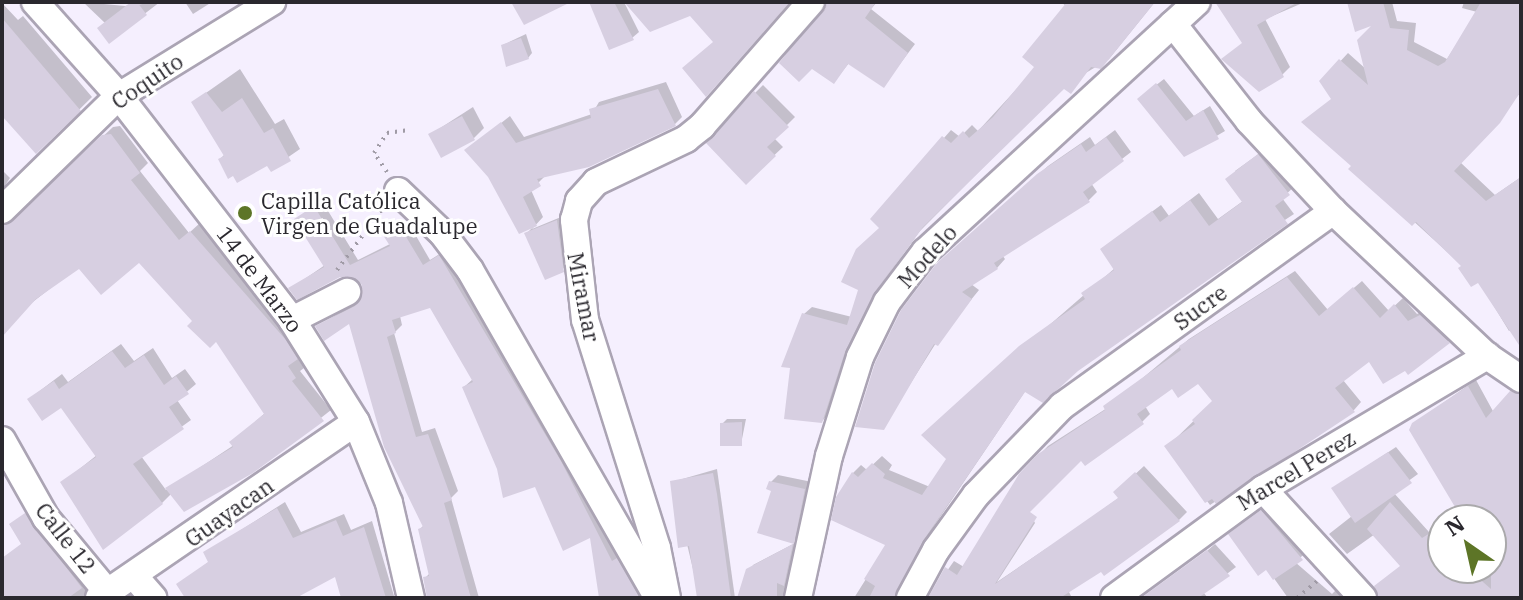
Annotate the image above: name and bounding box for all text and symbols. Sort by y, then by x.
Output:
street label: Coquito [106,48,188,114]
place label: Capilla Católica Virgen de Guadalupe [261,187,478,238]
marker: Capilla Católica Virgen de Guadalupe [236,204,254,222]
street label: Modelo [892,219,962,293]
street label: 14 de Marzo [212,221,308,337]
street label: Miramar [562,250,606,344]
street label: Sucre [1168,279,1232,335]
street label: Marcel Perez [1232,424,1360,516]
street label: Guayacan [180,472,278,552]
street label: Calle 12 [30,497,102,579]
north arrow [1427,504,1507,584]
text: N [1439,508,1470,542]

